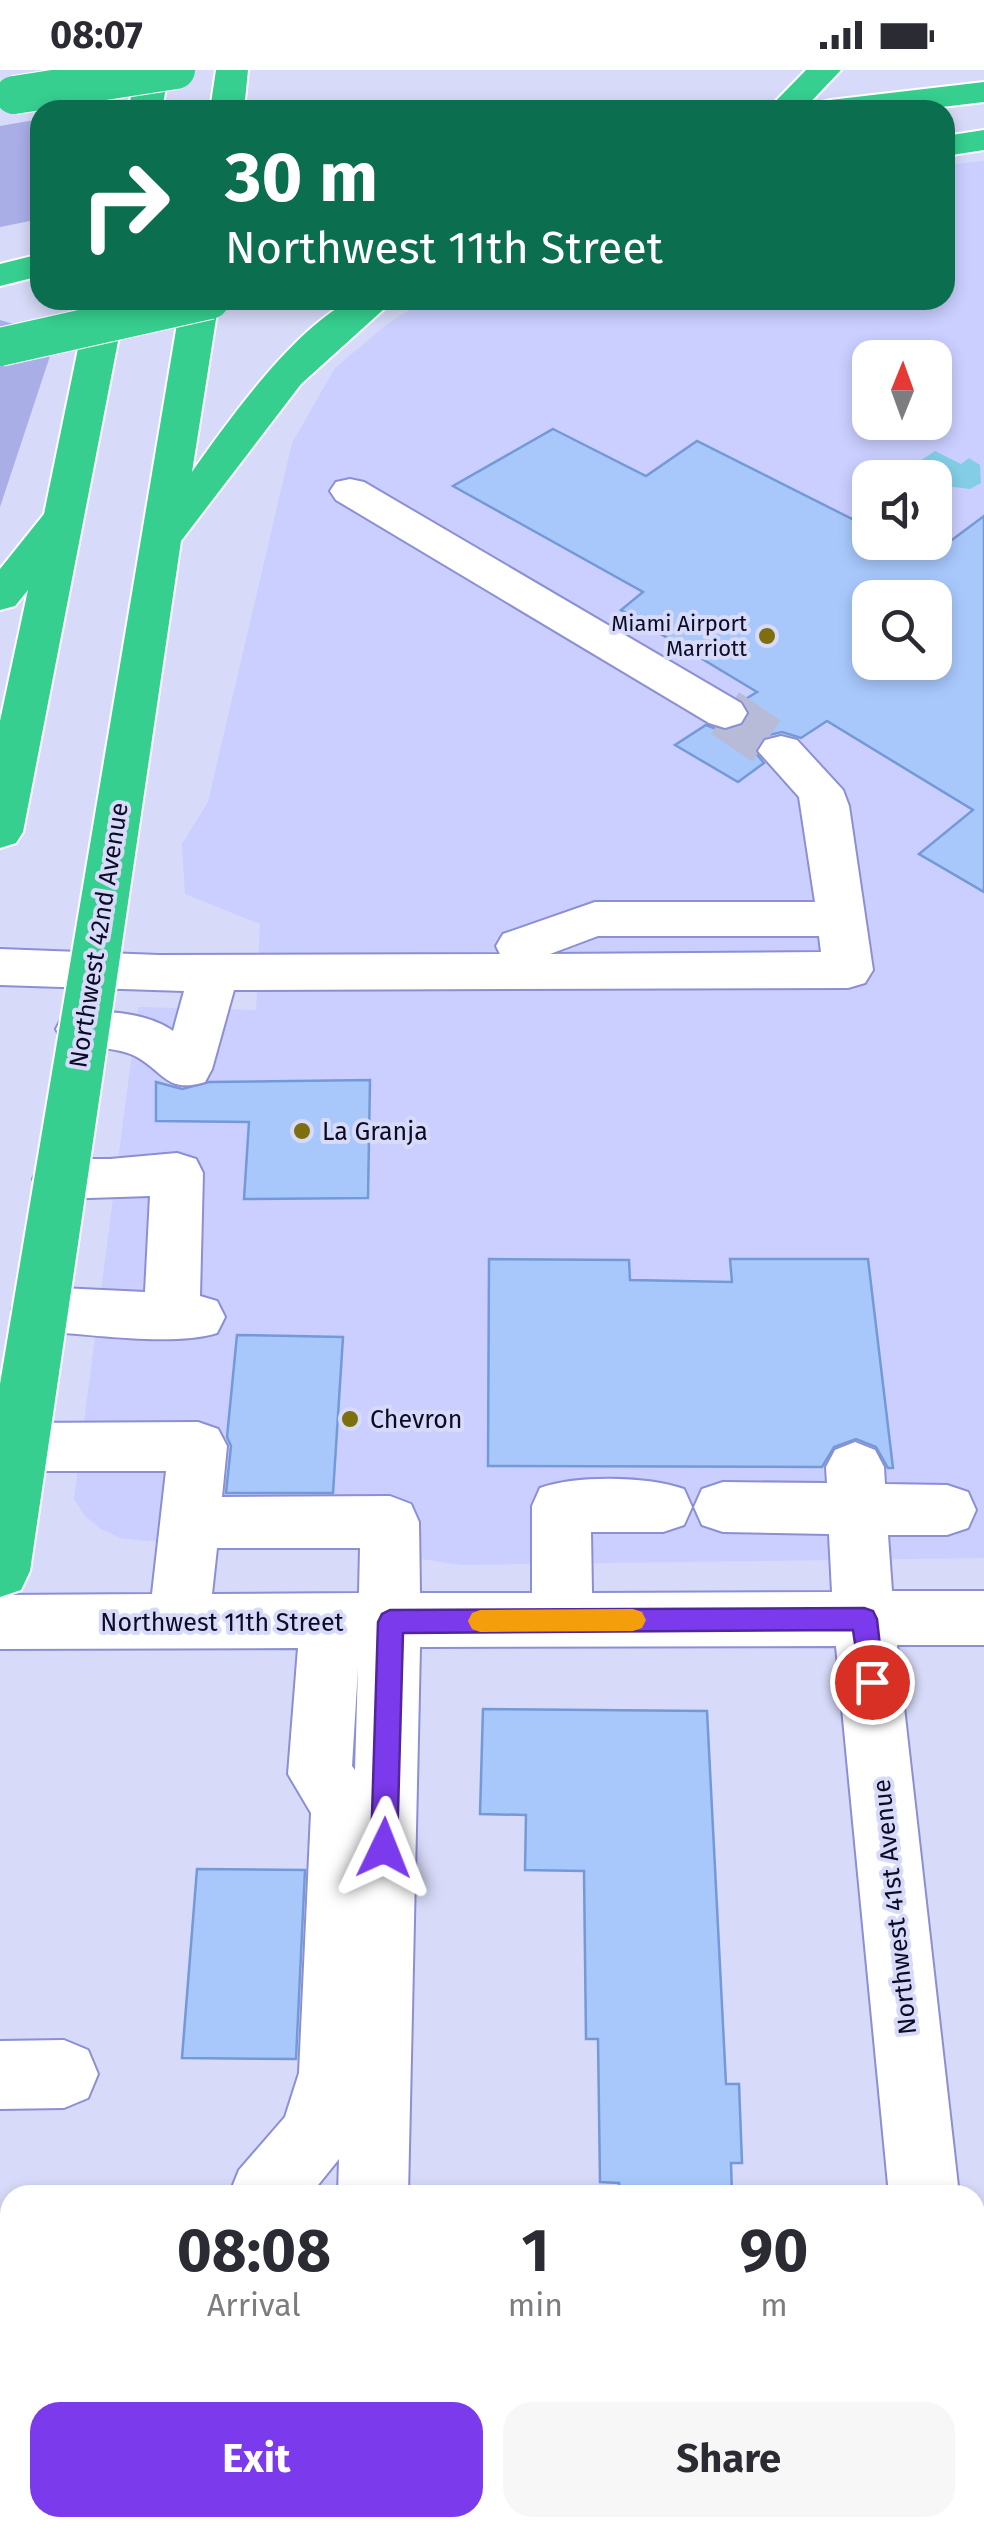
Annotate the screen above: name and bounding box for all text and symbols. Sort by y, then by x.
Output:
text: 08:07 [50,12,143,58]
text: 30 m [225,136,378,220]
icon: right [60,140,190,270]
text: Northwest 11th Street [225,221,663,275]
north arrow [852,340,952,440]
map controls [852,340,952,680]
button: sound [852,460,952,560]
button: search [852,580,952,680]
place label: Miami Airport Marriott [611,610,747,662]
marker: Miami Airport Marriott [756,625,778,647]
street label: Northwest 42nd Avenue [63,800,135,1070]
place label: La Granja [322,1117,428,1147]
marker: La Granja [291,1120,313,1142]
place label: Chevron [370,1405,462,1435]
marker: Chevron [339,1408,361,1430]
street label: Northwest 11th Street [100,1608,345,1638]
pin [830,1640,915,1725]
icon: arrive [845,1655,900,1710]
street label: Northwest 41st Avenue [867,1778,923,2036]
position arrow [332,1796,436,1900]
text: 08:08 [177,2215,331,2287]
text: 1 [521,2215,549,2287]
text: 90 [740,2215,808,2287]
text: Arrival [207,2286,301,2324]
text: min [508,2286,563,2324]
text: m [760,2286,788,2324]
button: Exit [30,2402,483,2517]
button: Share [503,2402,955,2517]

